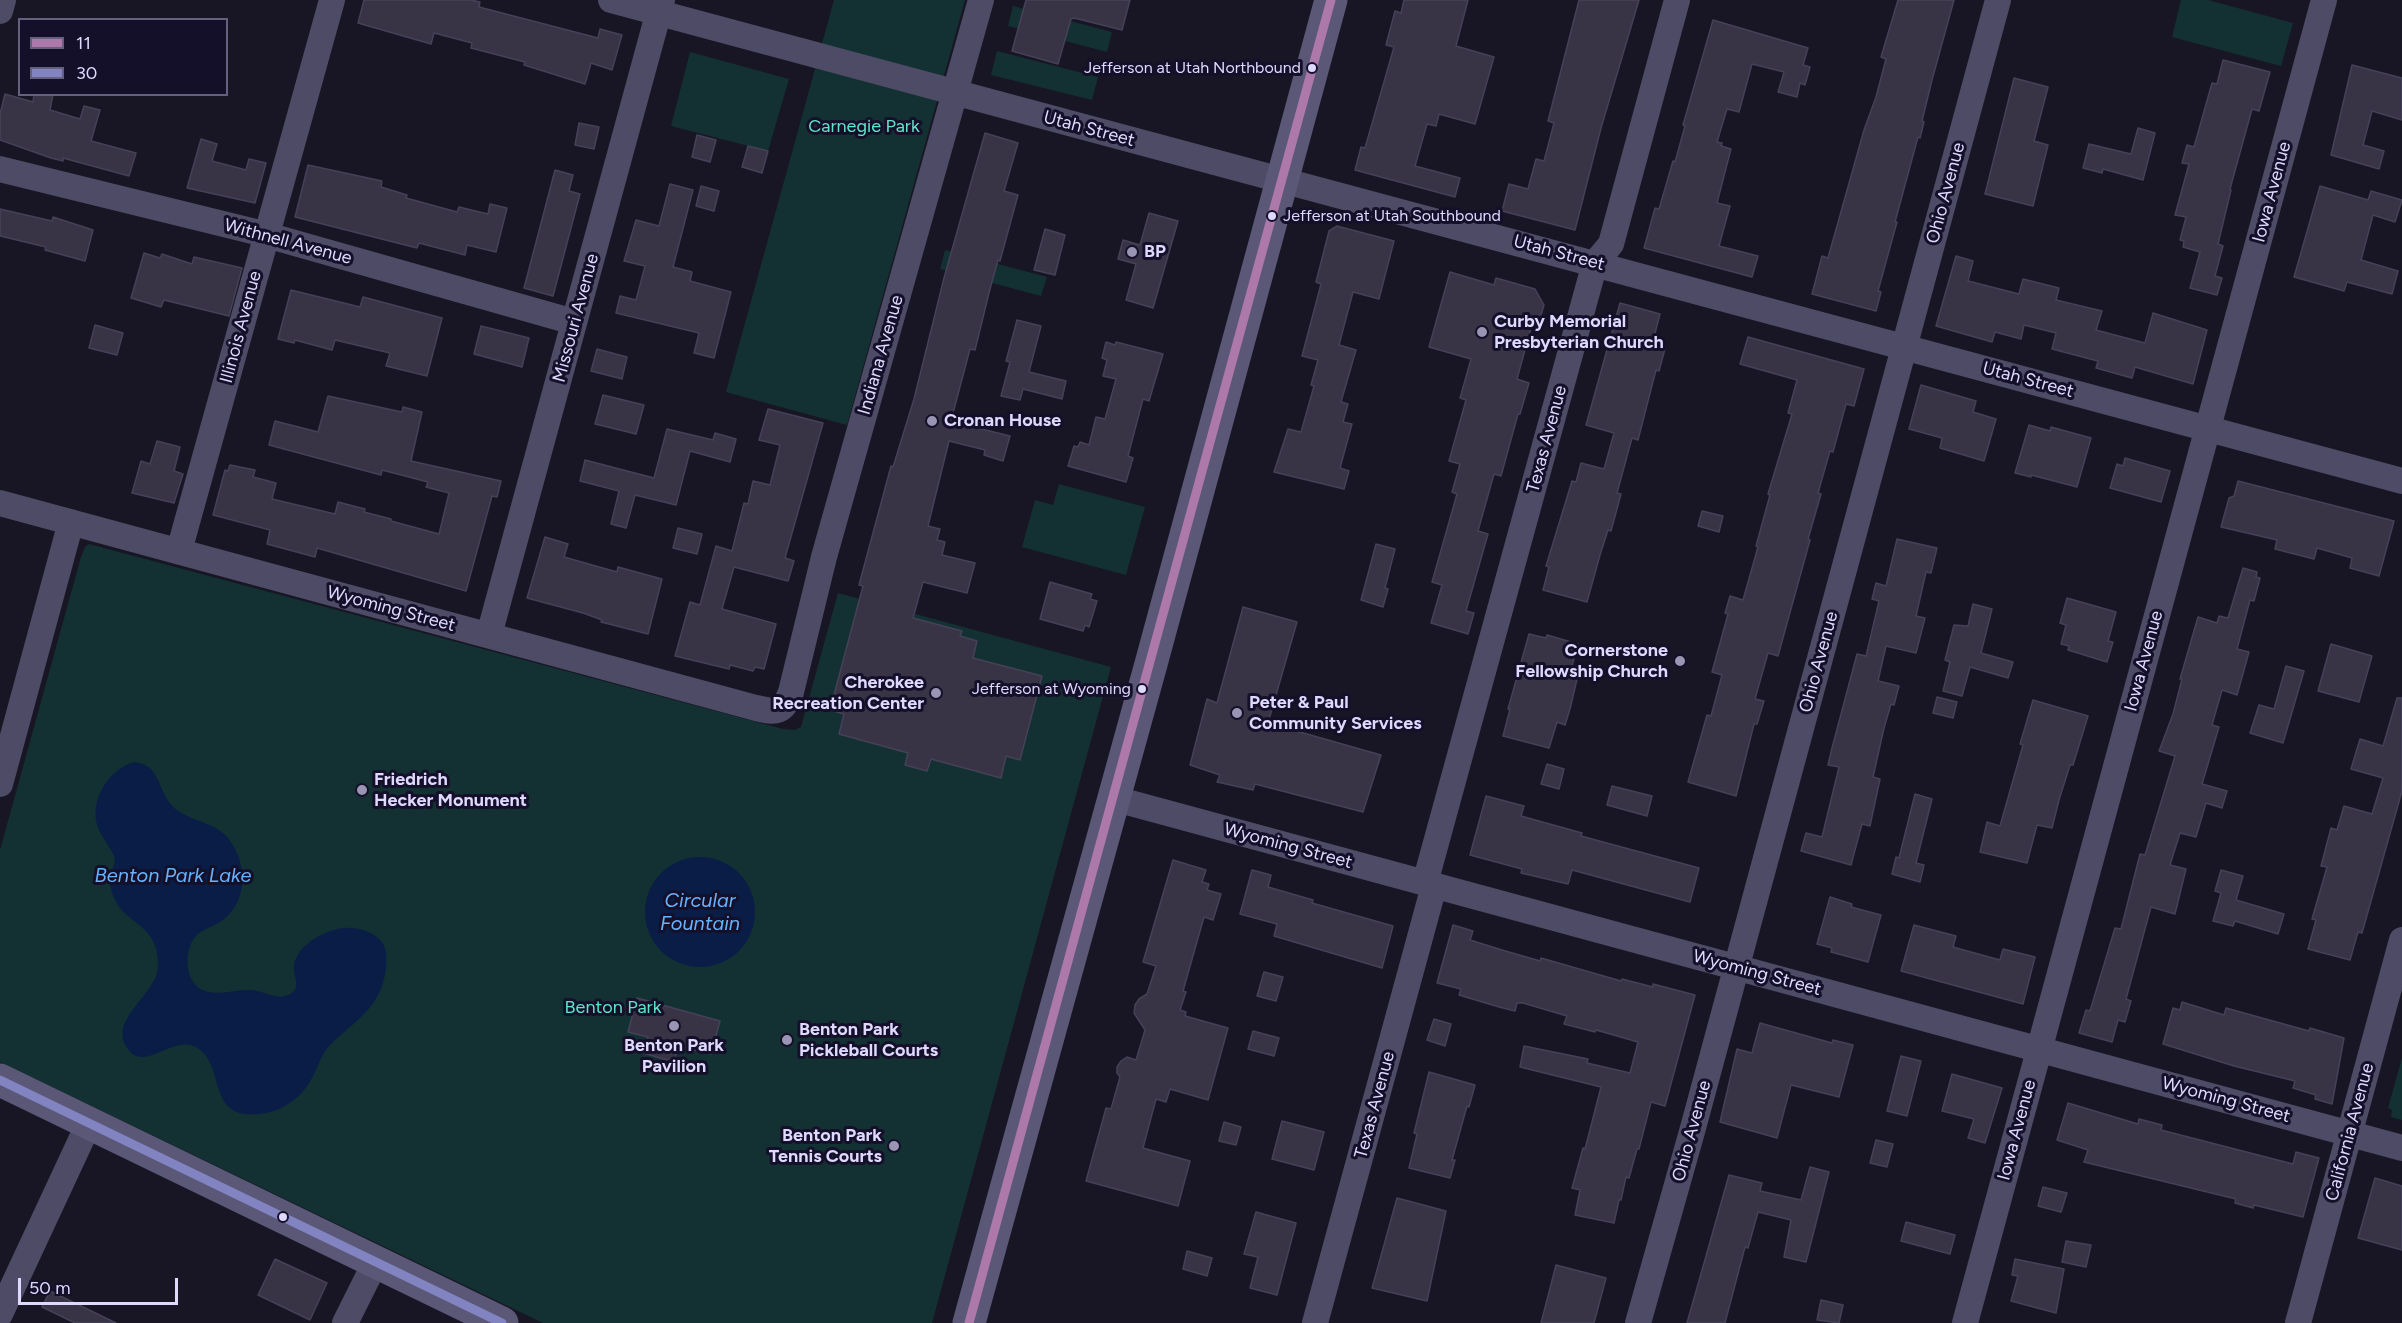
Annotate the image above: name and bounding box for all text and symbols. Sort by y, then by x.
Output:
legend [18,18,228,96]
text: 11 [76,32,91,54]
place label: Jefferson at Utah Northbound [1084,58,1301,78]
text: 30 [76,62,97,84]
marker: Jefferson at Utah Northbound [1306,62,1318,74]
street label: Utah Street [1041,106,1137,152]
park label: Carnegie Park [808,116,920,138]
street label: Iowa Avenue [2248,139,2296,245]
street label: Ohio Avenue [1922,140,1970,246]
place label: Jefferson at Utah Southbound [1283,206,1501,226]
marker: Jefferson at Utah Southbound [1266,210,1278,222]
street label: Withnell Avenue [222,215,354,269]
street label: Utah Street [1511,230,1607,276]
place label: BP [1144,241,1166,263]
marker: BP [1125,245,1139,259]
street label: Missouri Avenue [548,251,604,385]
street label: Illinois Avenue [216,269,266,385]
street label: Indiana Avenue [854,293,908,417]
place label: Curby Memorial Presbyterian Church [1494,311,1664,354]
marker: Curby Memorial Presbyterian Church [1475,325,1489,339]
street label: Utah Street [1980,357,2076,403]
street label: Texas Avenue [1522,383,1572,495]
place label: Cronan House [944,410,1061,432]
marker: Cronan House [925,414,939,428]
street label: Wyoming Street [324,581,458,637]
street label: Iowa Avenue [2120,608,2168,714]
street label: Ohio Avenue [1795,609,1843,715]
place label: Cornerstone Fellowship Church [1515,640,1668,682]
marker: Cornerstone Fellowship Church [1673,654,1687,668]
place label: Cherokee Recreation Center [772,672,924,714]
place label: Jefferson at Wyoming [972,679,1131,699]
marker: Jefferson at Wyoming [1136,683,1148,695]
marker: Cherokee Recreation Center [929,686,943,700]
place label: Peter & Paul Community Services [1249,692,1422,734]
marker: Peter & Paul Community Services [1230,706,1244,720]
place label: Friedrich Hecker Monument [374,769,527,812]
marker: Friedrich Hecker Monument [355,783,369,797]
street label: Wyoming Street [1221,818,1355,874]
water label: Benton Park Lake [95,864,251,888]
water label: Circular Fountain [660,889,740,936]
street label: Wyoming Street [1690,945,1824,1001]
park label: Benton Park [565,997,661,1019]
marker: Benton Park Pavilion [667,1019,681,1033]
place label: Benton Park Pickleball Courts [799,1019,938,1062]
marker: Benton Park Pickleball Courts [780,1033,794,1047]
place label: Benton Park Pavilion [624,1035,724,1078]
street label: Texas Avenue [1350,1049,1400,1161]
street label: California Avenue [2321,1061,2379,1203]
street label: Wyoming Street [2159,1072,2293,1128]
street label: Iowa Avenue [1993,1077,2041,1183]
street label: Ohio Avenue [1668,1078,1716,1184]
place label: Benton Park Tennis Courts [769,1125,882,1168]
marker: Benton Park Tennis Courts [887,1139,901,1153]
unlabelled marker [277,1211,289,1223]
scale bar [21,1266,182,1304]
text: 50 m [29,1277,71,1299]

